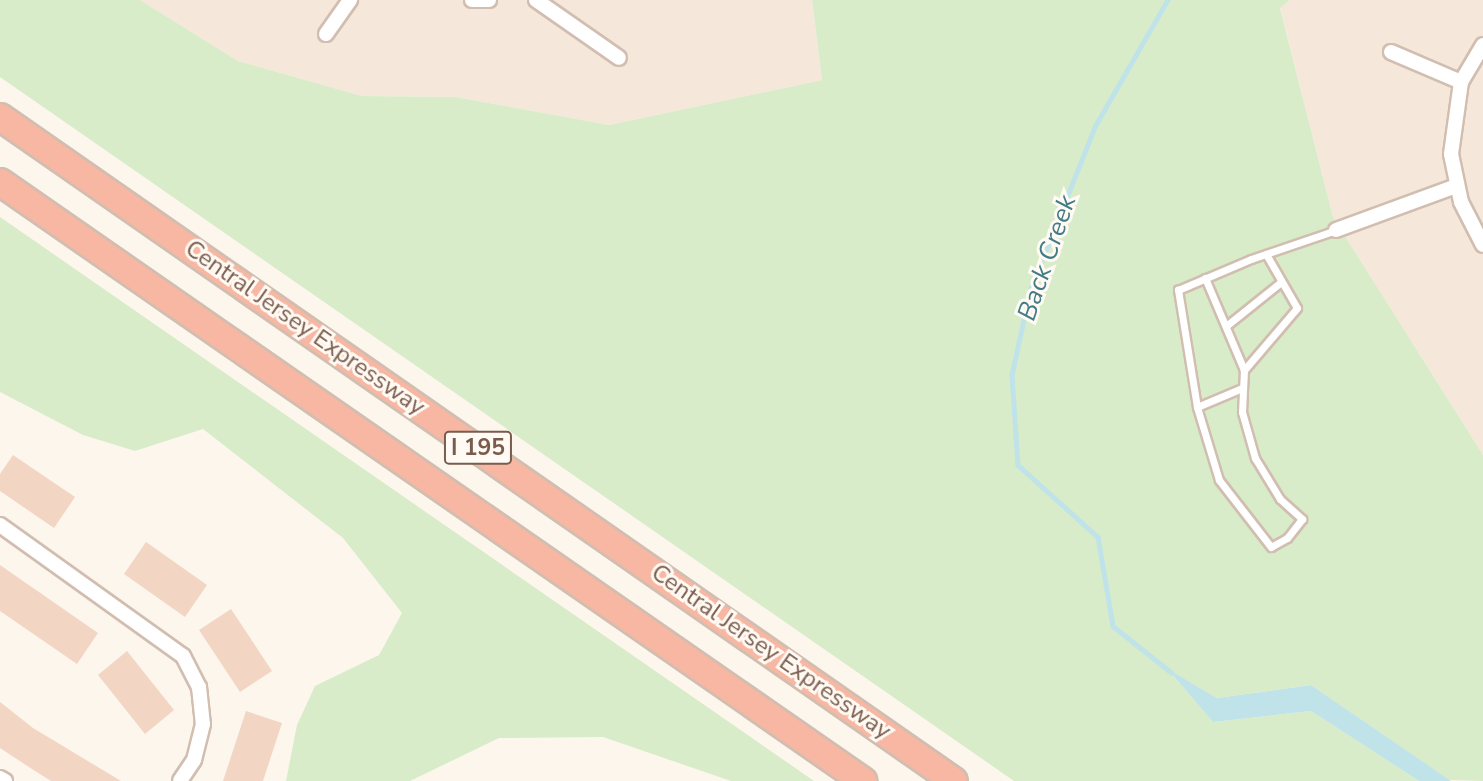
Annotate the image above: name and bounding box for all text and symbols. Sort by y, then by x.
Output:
water label: Back Creek [1011,191,1083,325]
street label: Central Jersey Expressway [180,234,430,422]
road number: I 195 [443,428,513,468]
street label: Central Jersey Expressway [646,558,896,746]

